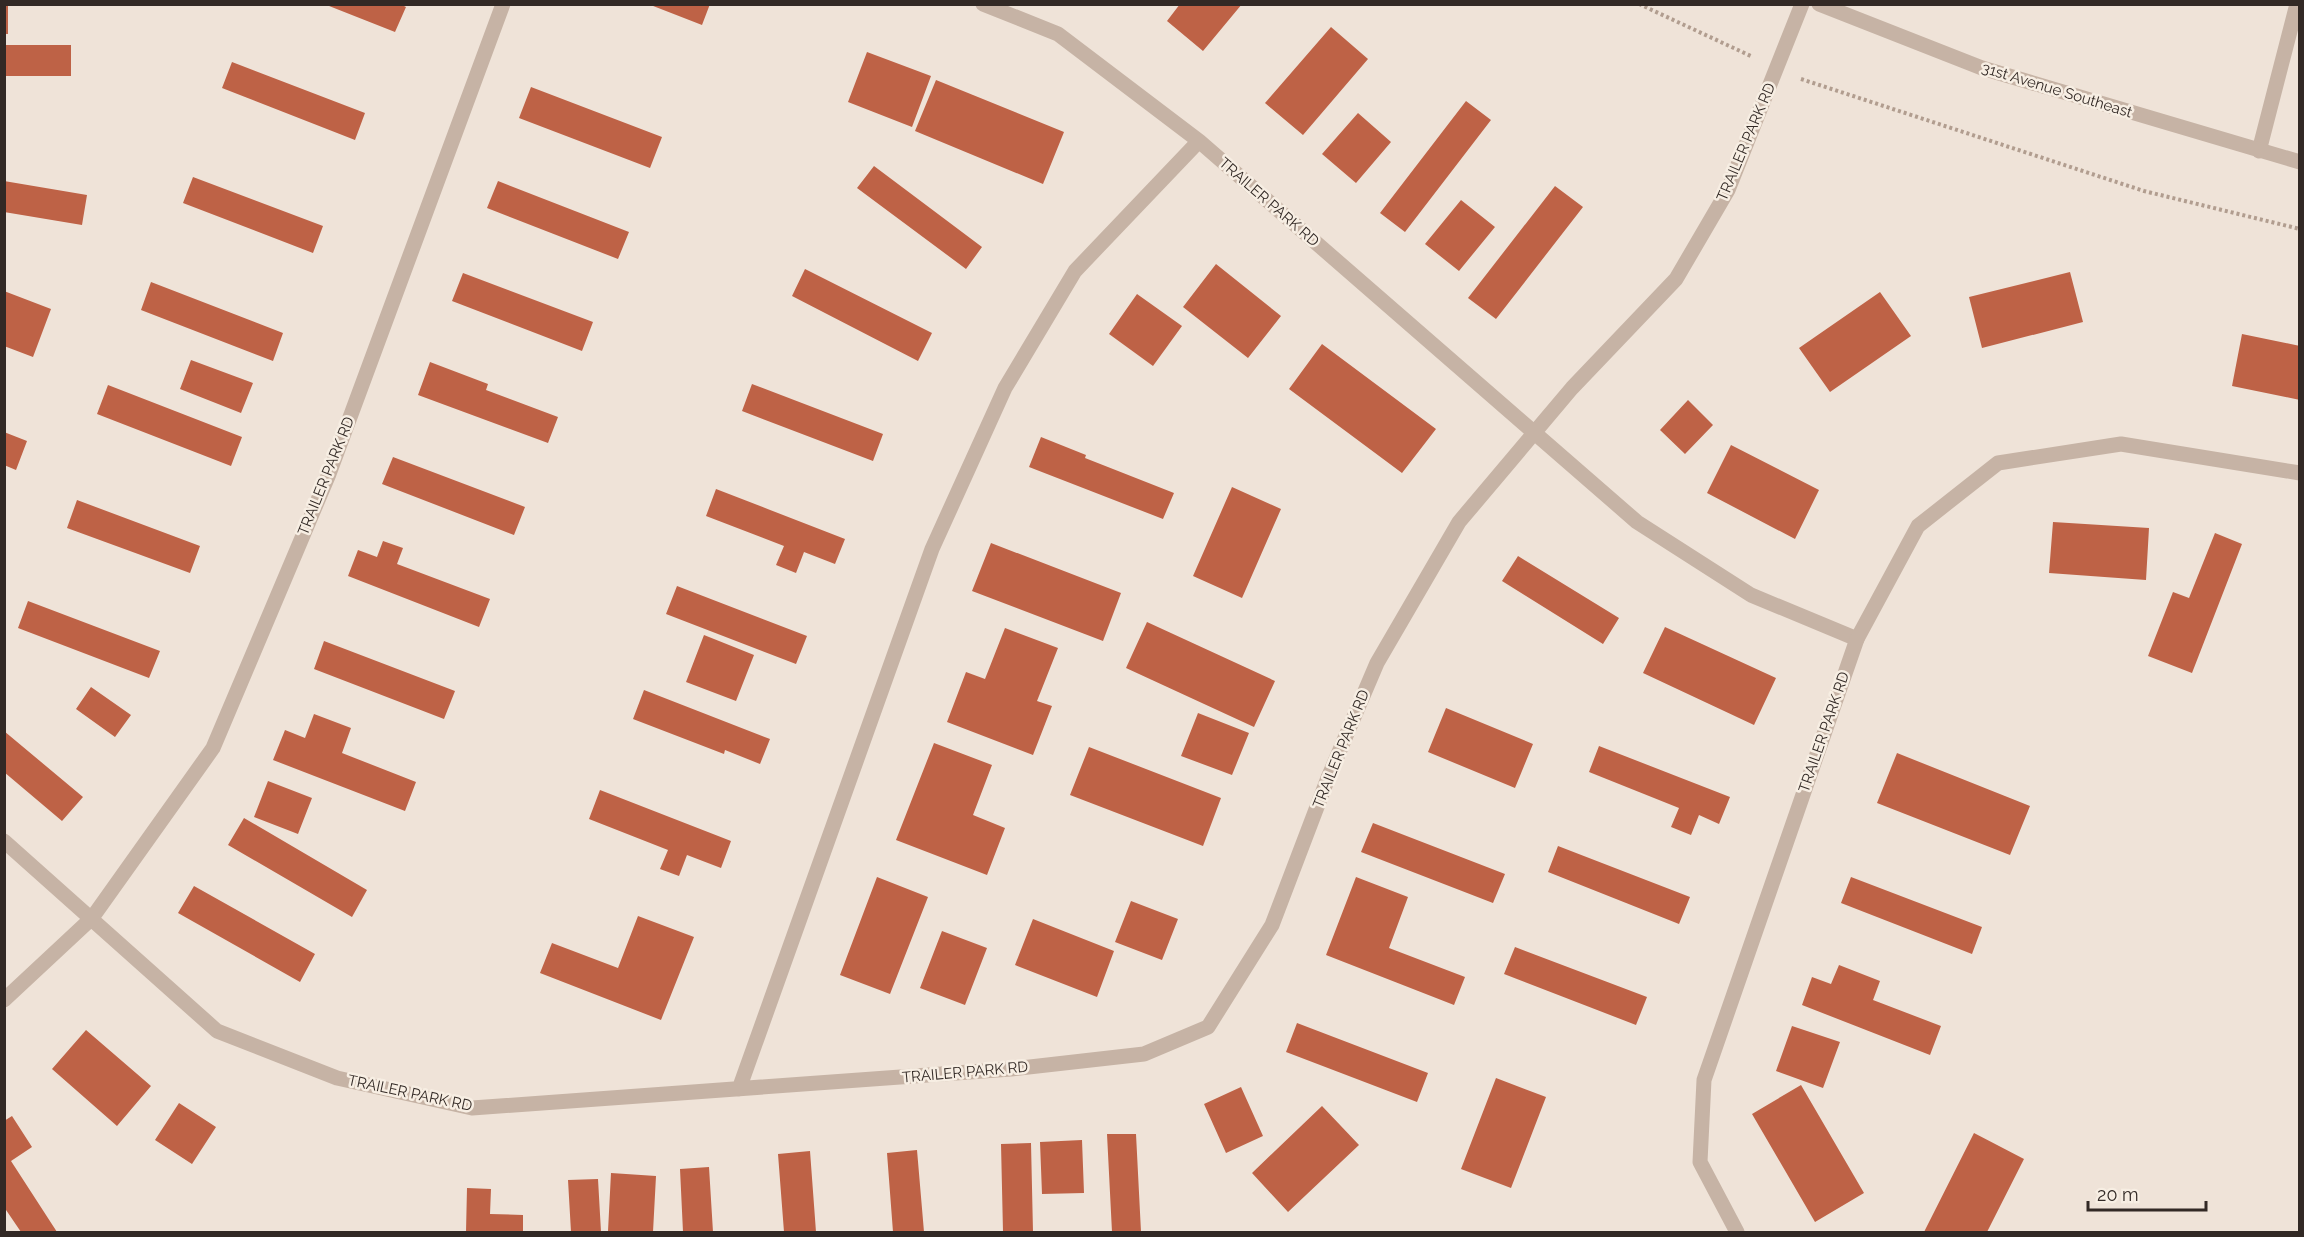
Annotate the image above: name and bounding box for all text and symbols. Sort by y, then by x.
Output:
street label: 31st Avenue Southeast [1980,59,2134,121]
street label: TRAILER PARK RD [1713,80,1779,204]
street label: TRAILER PARK RD [1215,154,1323,250]
street label: TRAILER PARK RD [294,414,358,538]
street label: TRAILER PARK RD [1795,669,1853,795]
street label: TRAILER PARK RD [1309,687,1373,811]
street label: TRAILER PARK RD [901,1057,1029,1086]
street label: TRAILER PARK RD [346,1071,474,1115]
scale bar [2088,1174,2206,1212]
text: 20 m [2097,1184,2139,1205]

